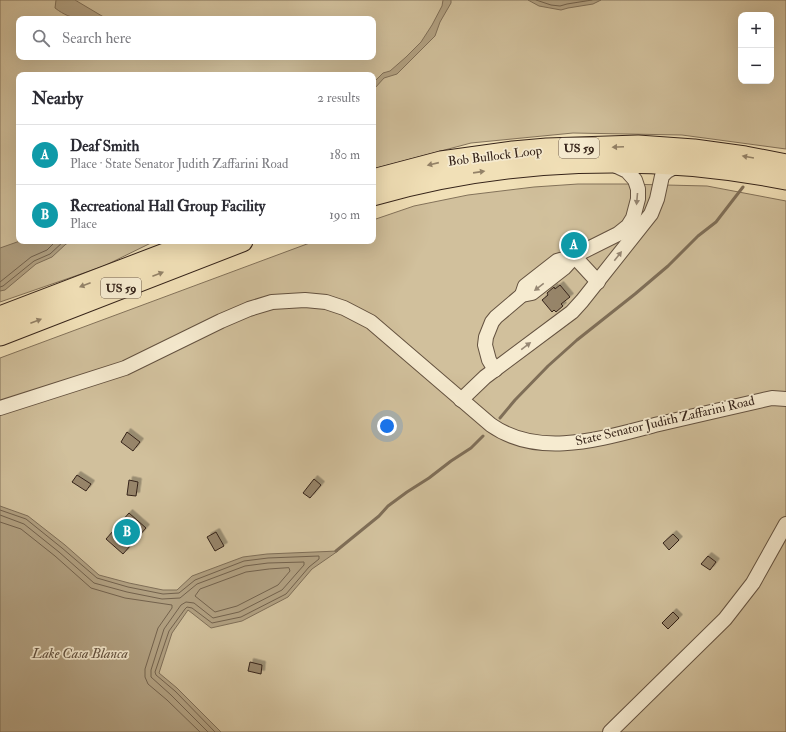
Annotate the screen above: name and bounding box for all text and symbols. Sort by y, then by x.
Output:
map controls [738,12,774,84]
button: + [738,12,774,48]
search box [16,16,376,60]
icon: search [30,27,52,49]
text: Search here [62,29,131,48]
button: − [738,48,774,84]
text: Nearby [32,88,83,109]
text: 2 results [317,90,360,106]
text: Deaf Smith [70,137,139,156]
road number: US 59 [559,138,599,158]
street label: Bob Bullock Loop [447,142,544,171]
one-way arrow [611,144,624,150]
text: A [41,147,49,163]
text: 180 m [330,147,360,163]
one-way arrow [742,154,754,160]
text: Place · State Senator Judith Zaffarini Road [70,156,288,172]
one-way arrow [427,162,440,168]
one-way arrow [473,169,485,175]
one-way arrow [634,193,641,205]
text: Recreational Hall Group Facility [70,197,265,216]
text: B [41,207,49,223]
text: 190 m [329,207,360,223]
text: Place [70,216,97,232]
pin: A [561,230,587,260]
one-way arrow [614,251,622,262]
one-way arrow [152,270,164,276]
road number: US 59 [101,278,141,298]
one-way arrow [78,283,90,289]
one-way arrow [534,283,545,292]
one-way arrow [31,317,43,323]
one-way arrow [520,342,531,350]
street label: State Senator Judith Zaffarini Road [574,392,757,449]
your location [377,416,397,436]
pin: B [114,517,140,547]
water label: Lake Casa Blanca [31,645,128,662]

